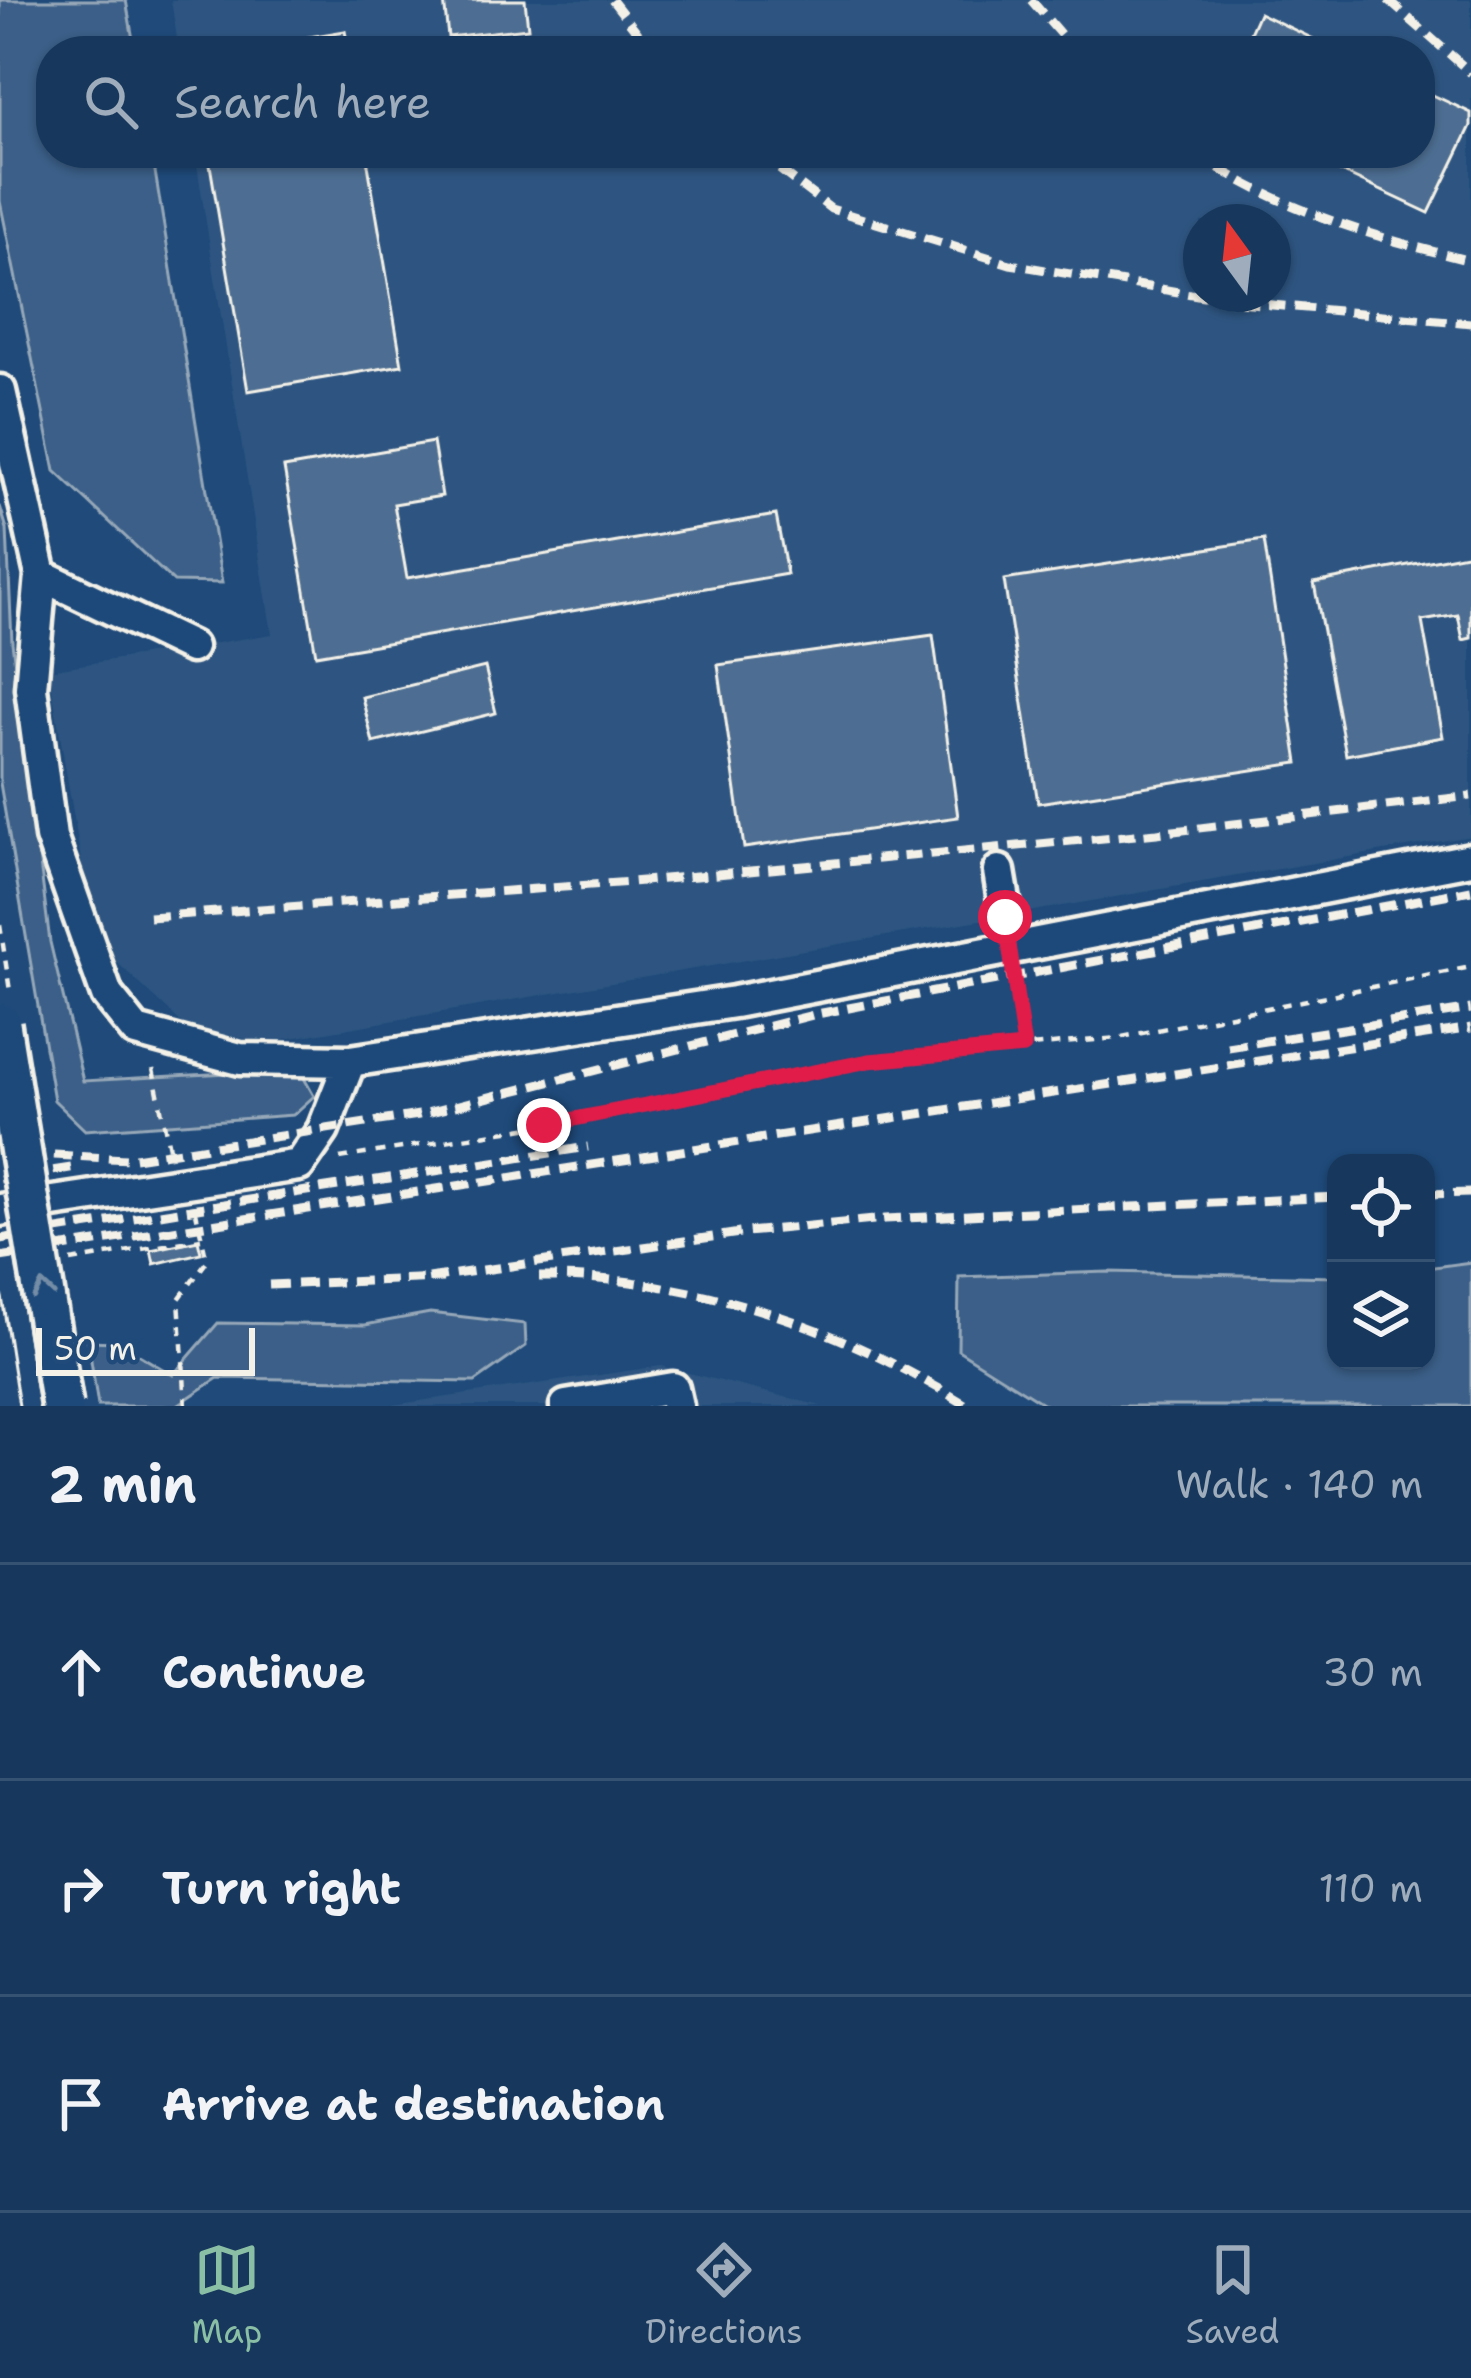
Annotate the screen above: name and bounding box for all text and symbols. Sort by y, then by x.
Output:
search box [36,36,1435,168]
icon: search [78,69,144,135]
text: Search here [174,72,431,132]
north arrow [1183,204,1291,312]
route start [978,890,1032,944]
route end [517,1098,571,1152]
map controls [1327,1154,1435,1370]
button: locate [1327,1154,1435,1262]
button: layers [1327,1262,1435,1370]
one-way arrow [31,1281,57,1300]
scale bar [36,1322,255,1375]
text: 50 m [54,1326,137,1371]
text: 2 min [48,1450,197,1518]
text: Walk · 140 m [1175,1458,1423,1510]
icon: ahead [48,1639,114,1705]
text: Continue [162,1642,366,1702]
text: 30 m [1322,1646,1423,1698]
icon: right [48,1855,114,1921]
text: Turn right [162,1858,401,1918]
text: 110 m [1319,1862,1423,1914]
icon: arrive [48,2071,114,2137]
text: Arrive at destination [162,2074,665,2134]
tab: Map [192,2237,262,2354]
tab: Directions [645,2237,803,2354]
tab: Saved [1186,2237,1279,2354]

